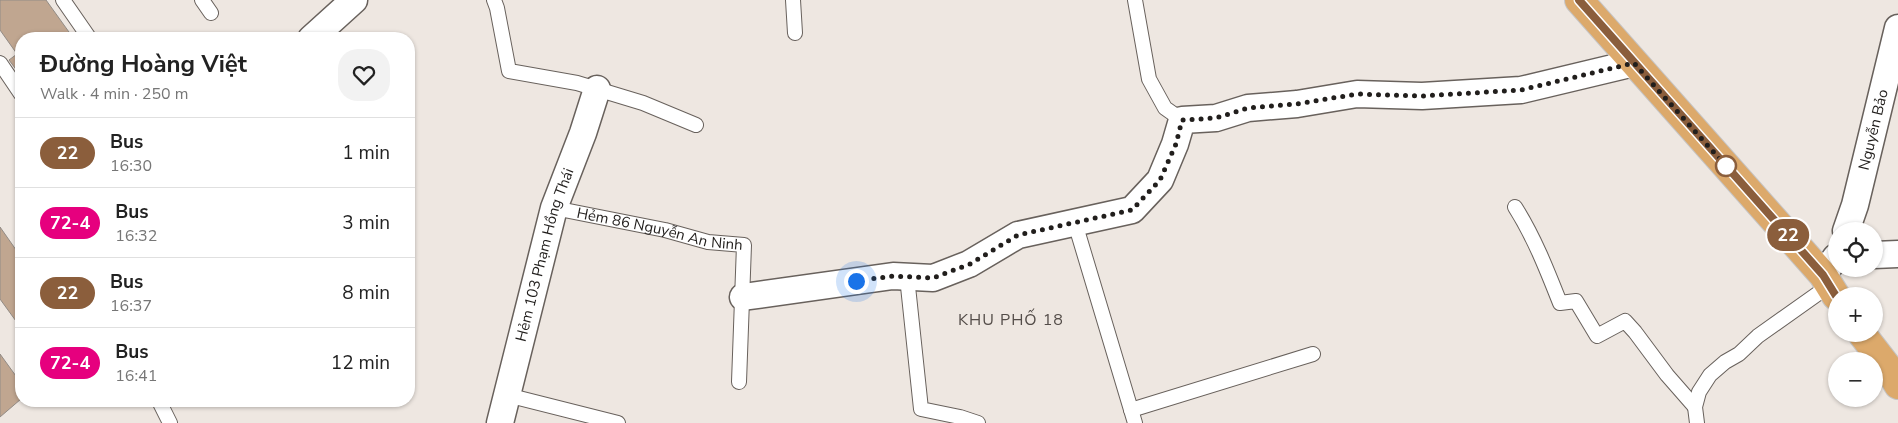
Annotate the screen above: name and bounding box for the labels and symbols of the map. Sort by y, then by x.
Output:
street label: Nguyễn Bảo [1854,87,1893,172]
unlabelled marker [1715,155,1737,177]
street label: Hẻm 103 Phạm Hồng Thái [511,165,579,344]
street label: Hẻm 86 Nguyễn An Ninh [575,203,744,255]
line badge: 22 [1766,219,1810,251]
your location [844,269,869,294]
district label: KHU PHỐ 18 [958,308,1064,331]

